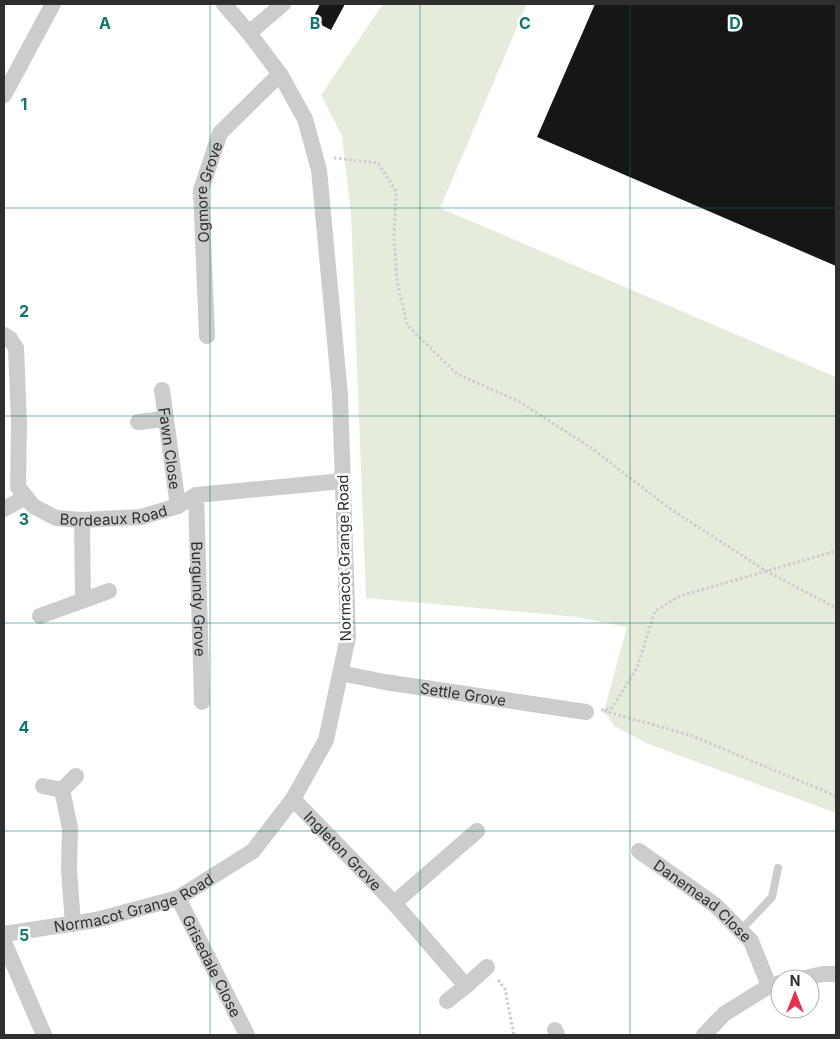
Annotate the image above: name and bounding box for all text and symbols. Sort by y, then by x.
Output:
text: A [99,13,111,33]
text: B [310,13,320,33]
text: C [519,13,531,33]
text: D [729,13,741,33]
text: 1 [21,94,27,114]
street label: Ogmore Grove [191,139,226,243]
text: 2 [19,301,29,321]
street label: Fawn Close [155,406,185,491]
street label: Normacot Grange Road [333,474,355,642]
street label: Bordeaux Road [59,500,169,530]
text: 3 [19,509,29,529]
street label: Burgundy Grove [188,541,210,657]
street label: Settle Grove [419,678,507,709]
text: 4 [19,717,30,737]
street label: Ingleton Grove [300,807,386,894]
street label: Danemead Close [650,855,756,946]
street label: Normacot Grange Road [52,869,217,936]
street label: Grisedale Close [179,912,246,1020]
text: 5 [19,925,29,945]
north arrow [770,969,820,1019]
text: N [790,972,800,989]

